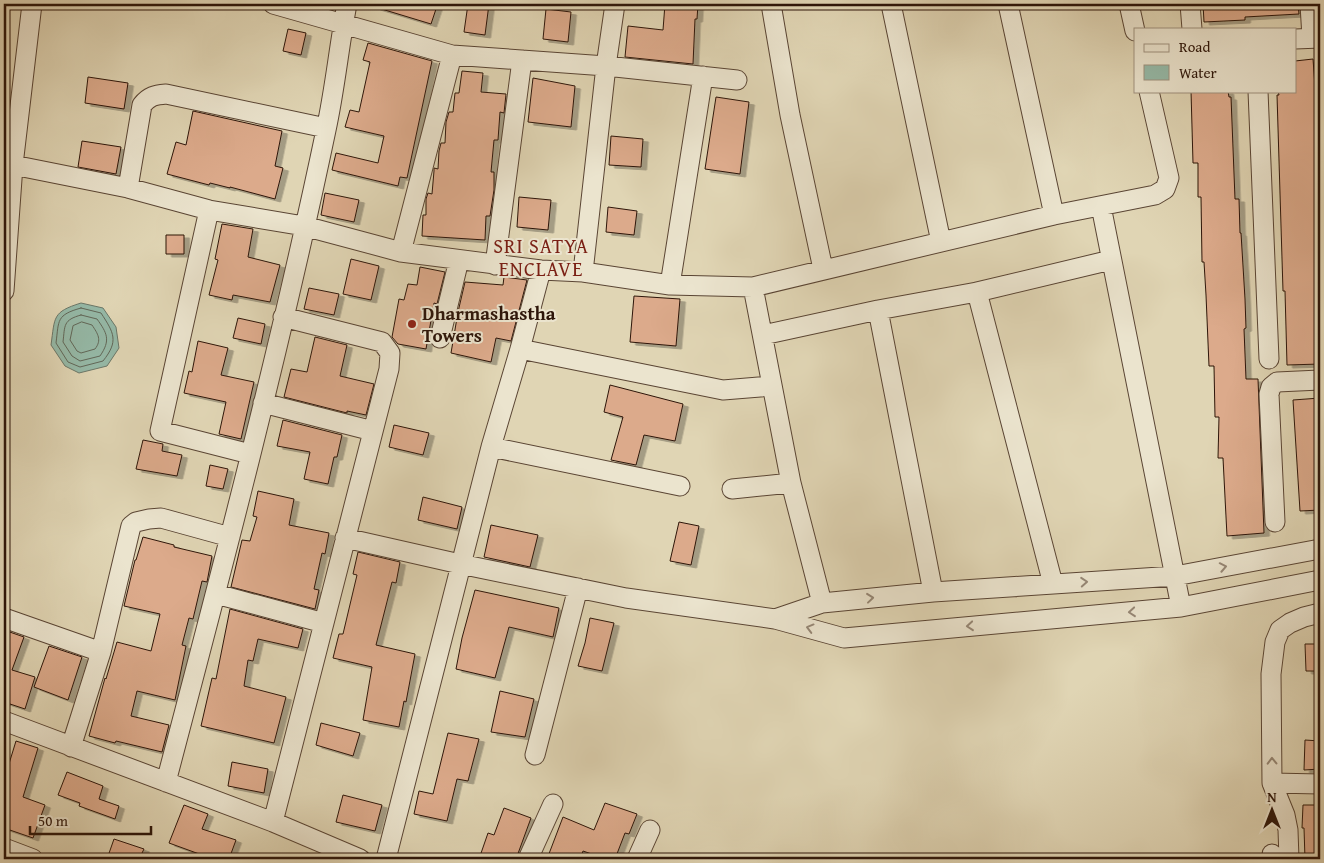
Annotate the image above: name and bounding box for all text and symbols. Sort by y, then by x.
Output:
legend [1134,28,1296,92]
text: Road [1179,36,1210,57]
text: Water [1179,62,1217,83]
district label: SRI SATYA ENCLAVE [493,231,589,283]
place label: Dharmashastha Towers [422,299,556,349]
marker: Dharmashastha Towers [406,318,418,330]
one-way arrow [1218,562,1227,573]
one-way arrow [1081,576,1089,587]
one-way arrow [866,593,874,604]
one-way arrow [1128,606,1136,617]
one-way arrow [966,621,974,632]
one-way arrow [805,623,814,634]
one-way arrow [1267,757,1277,764]
north arrow [1246,786,1296,836]
text: N [1267,787,1277,807]
scale bar [30,803,151,835]
text: 50 m [38,810,69,831]

